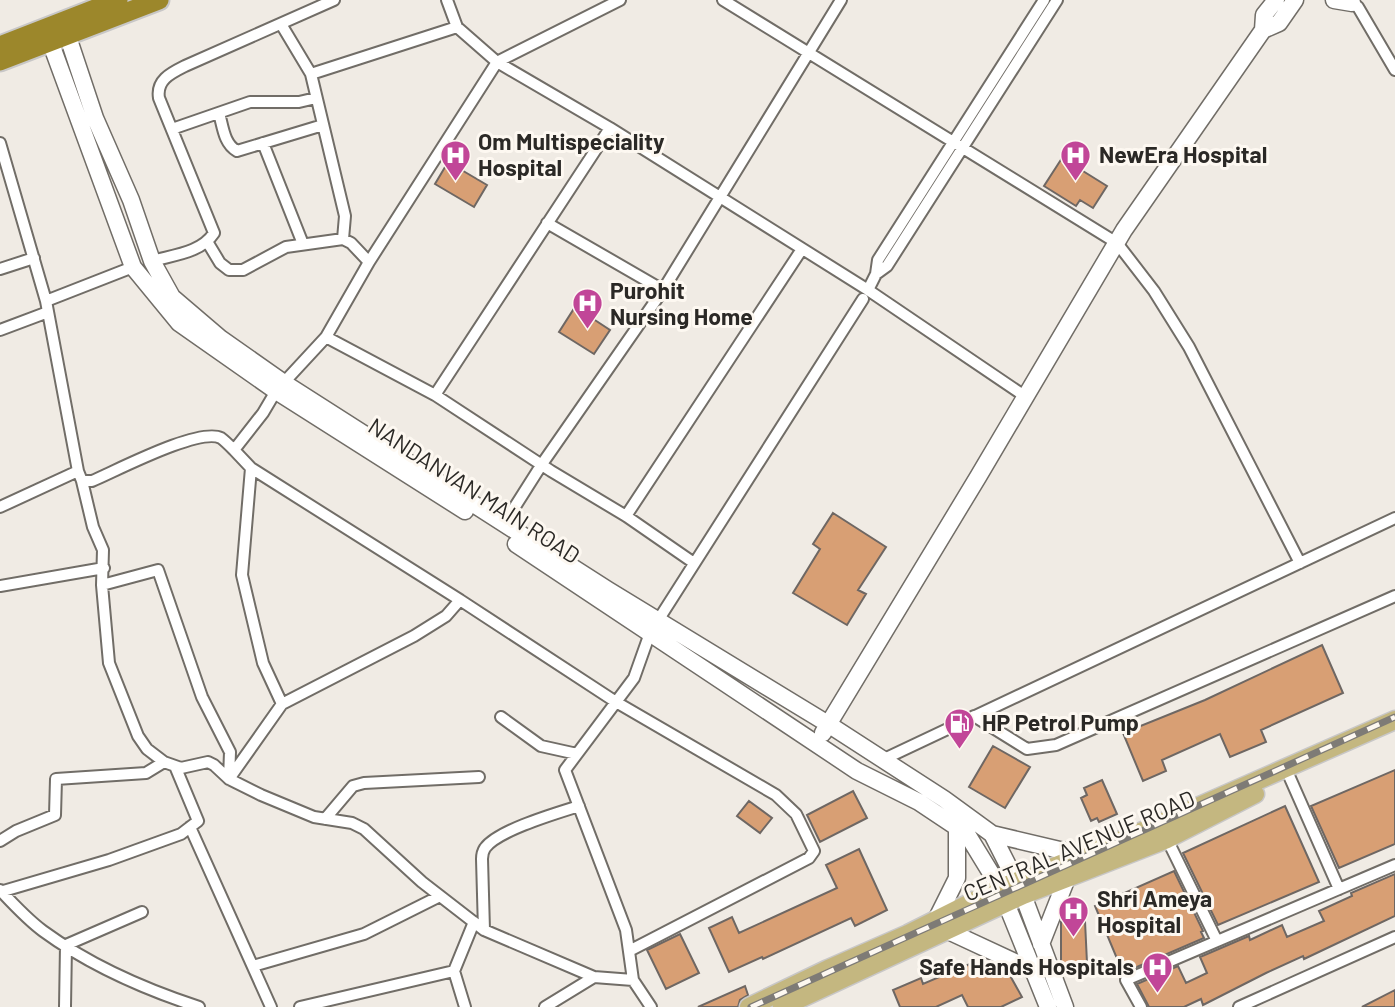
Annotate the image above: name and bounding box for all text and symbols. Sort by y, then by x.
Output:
place label: Om Multispeciality Hospital [478,127,665,181]
hospital icon: Om Multispeciality Hospital [438,138,472,182]
hospital icon: NewEra Hospital [1059,138,1093,182]
place label: NewEra Hospital [1099,140,1267,168]
place label: Purohit Nursing Home [610,276,753,330]
hospital icon: Purohit Nursing Home [570,287,604,331]
street label: NANDANVAN MAIN ROAD [364,411,586,569]
fuel station icon: HP Petrol Pump [942,706,976,750]
place label: HP Petrol Pump [982,708,1139,736]
street label: CENTRAL AVENUE ROAD [959,784,1198,907]
place label: Shri Ameya Hospital [1097,884,1212,938]
hospital icon: Shri Ameya Hospital [1057,895,1091,939]
hospital icon: Safe Hands Hospitals [1140,950,1174,994]
place label: Safe Hands Hospitals [919,952,1134,980]

